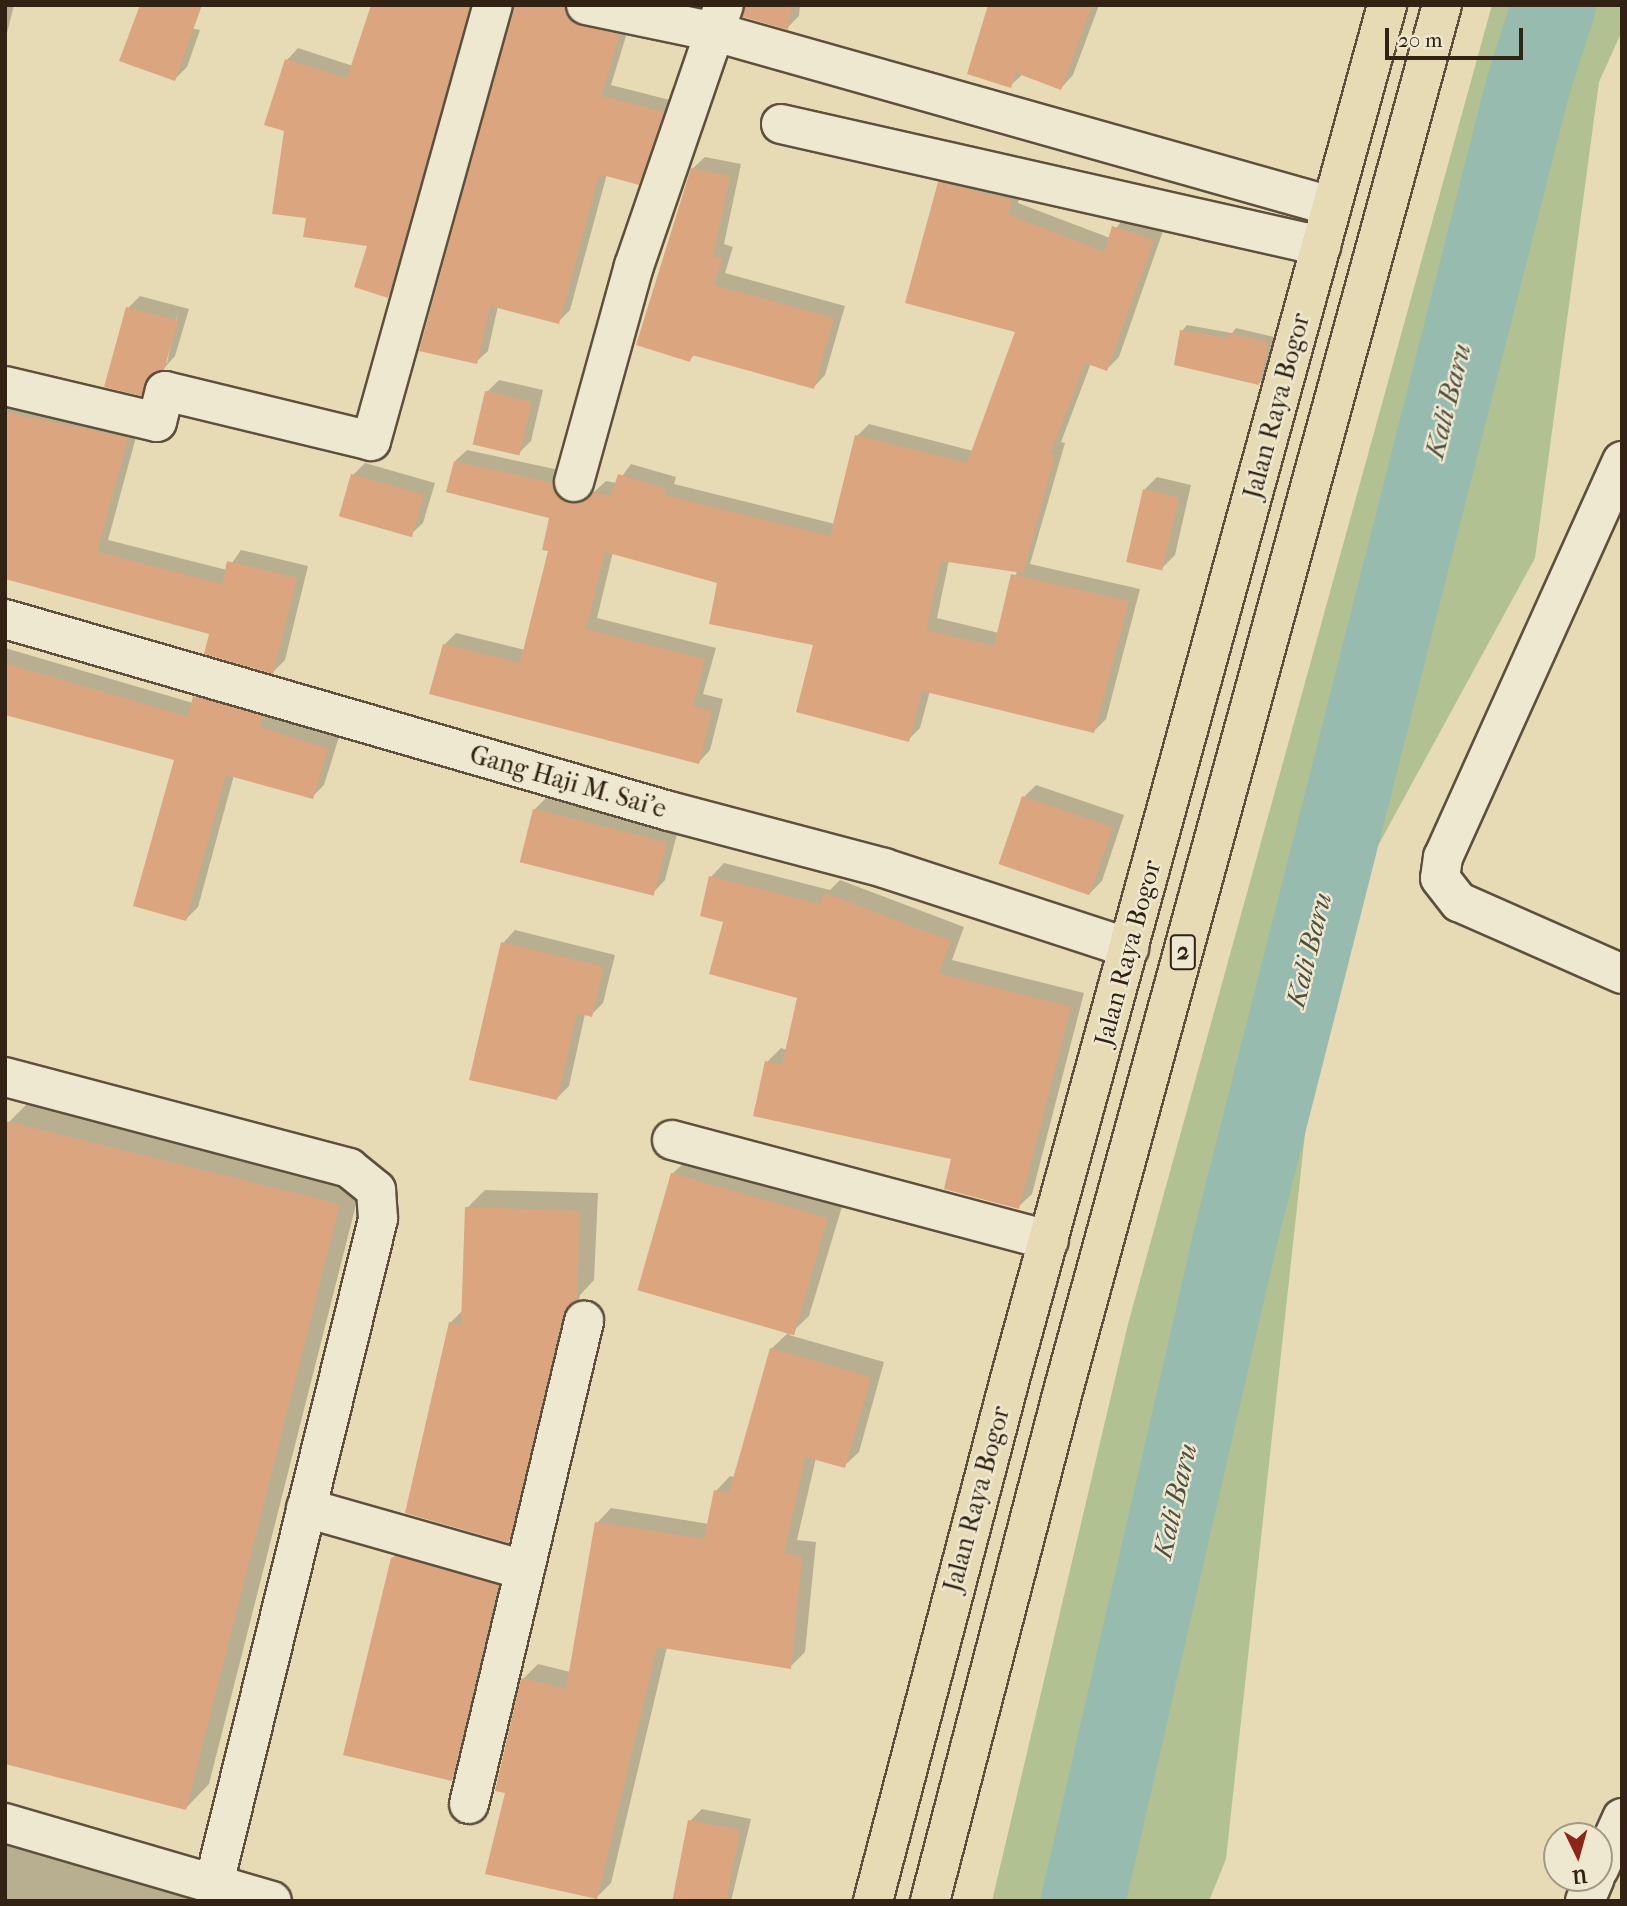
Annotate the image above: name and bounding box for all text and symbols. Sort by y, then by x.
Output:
scale bar [1389,14,1527,58]
text: 20 m [1398,28,1442,52]
street label: Jalan Raya Bogor [1237,310,1317,502]
water label: Kali Baru [1418,340,1478,462]
street label: Gang Haji M. Sai'e [466,739,670,825]
street label: Jalan Raya Bogor [1088,857,1168,1049]
water label: Kali Baru [1279,889,1339,1011]
road number: 2 [1169,932,1197,972]
street label: Jalan Raya Bogor [937,1403,1017,1595]
water label: Kali Baru [1145,1440,1205,1562]
north arrow [1543,1822,1613,1892]
text: U [1571,1864,1588,1888]

